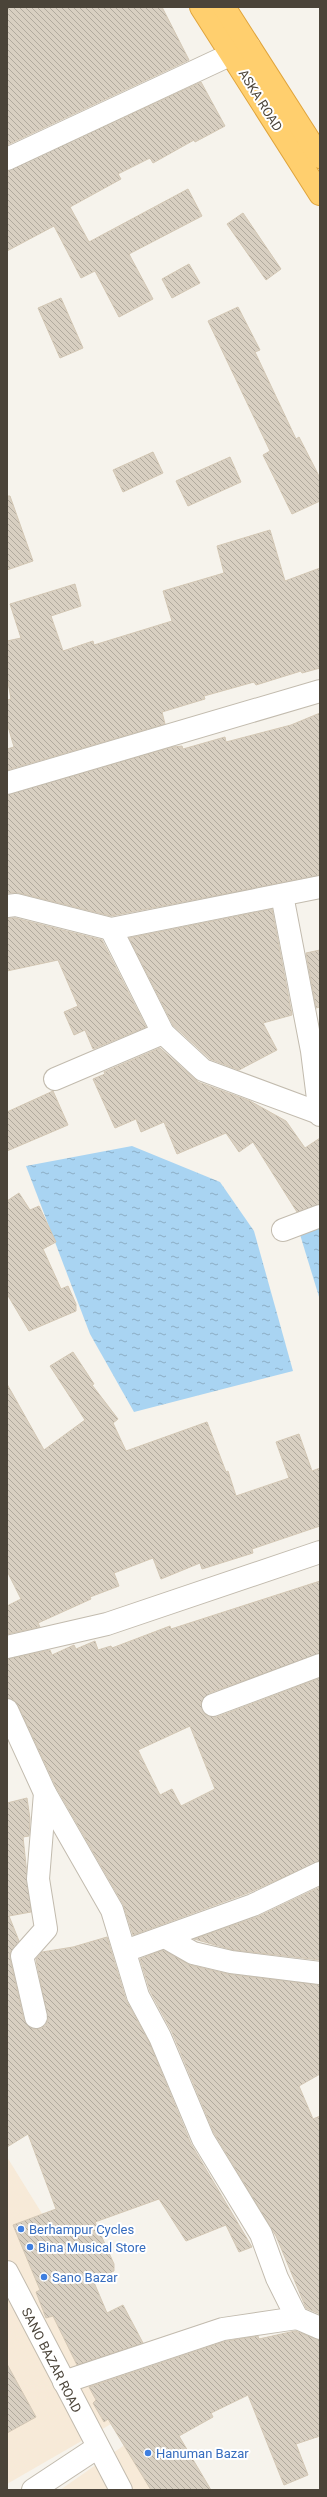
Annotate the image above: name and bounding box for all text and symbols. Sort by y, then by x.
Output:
street label: ASKA ROAD [236,67,285,134]
place label: Berhampur Cycles [29,2222,135,2237]
marker: Berhampur Cycles [16,2224,26,2234]
place label: Bina Musical Store [38,2240,146,2255]
marker: Bina Musical Store [25,2242,35,2252]
place label: Sano Bazar [52,2270,118,2285]
marker: Sano Bazar [39,2272,49,2282]
street label: SANO BAZAR ROAD [19,2305,84,2415]
place label: Hanuman Bazar [156,2446,249,2461]
marker: Hanuman Bazar [143,2448,153,2458]

